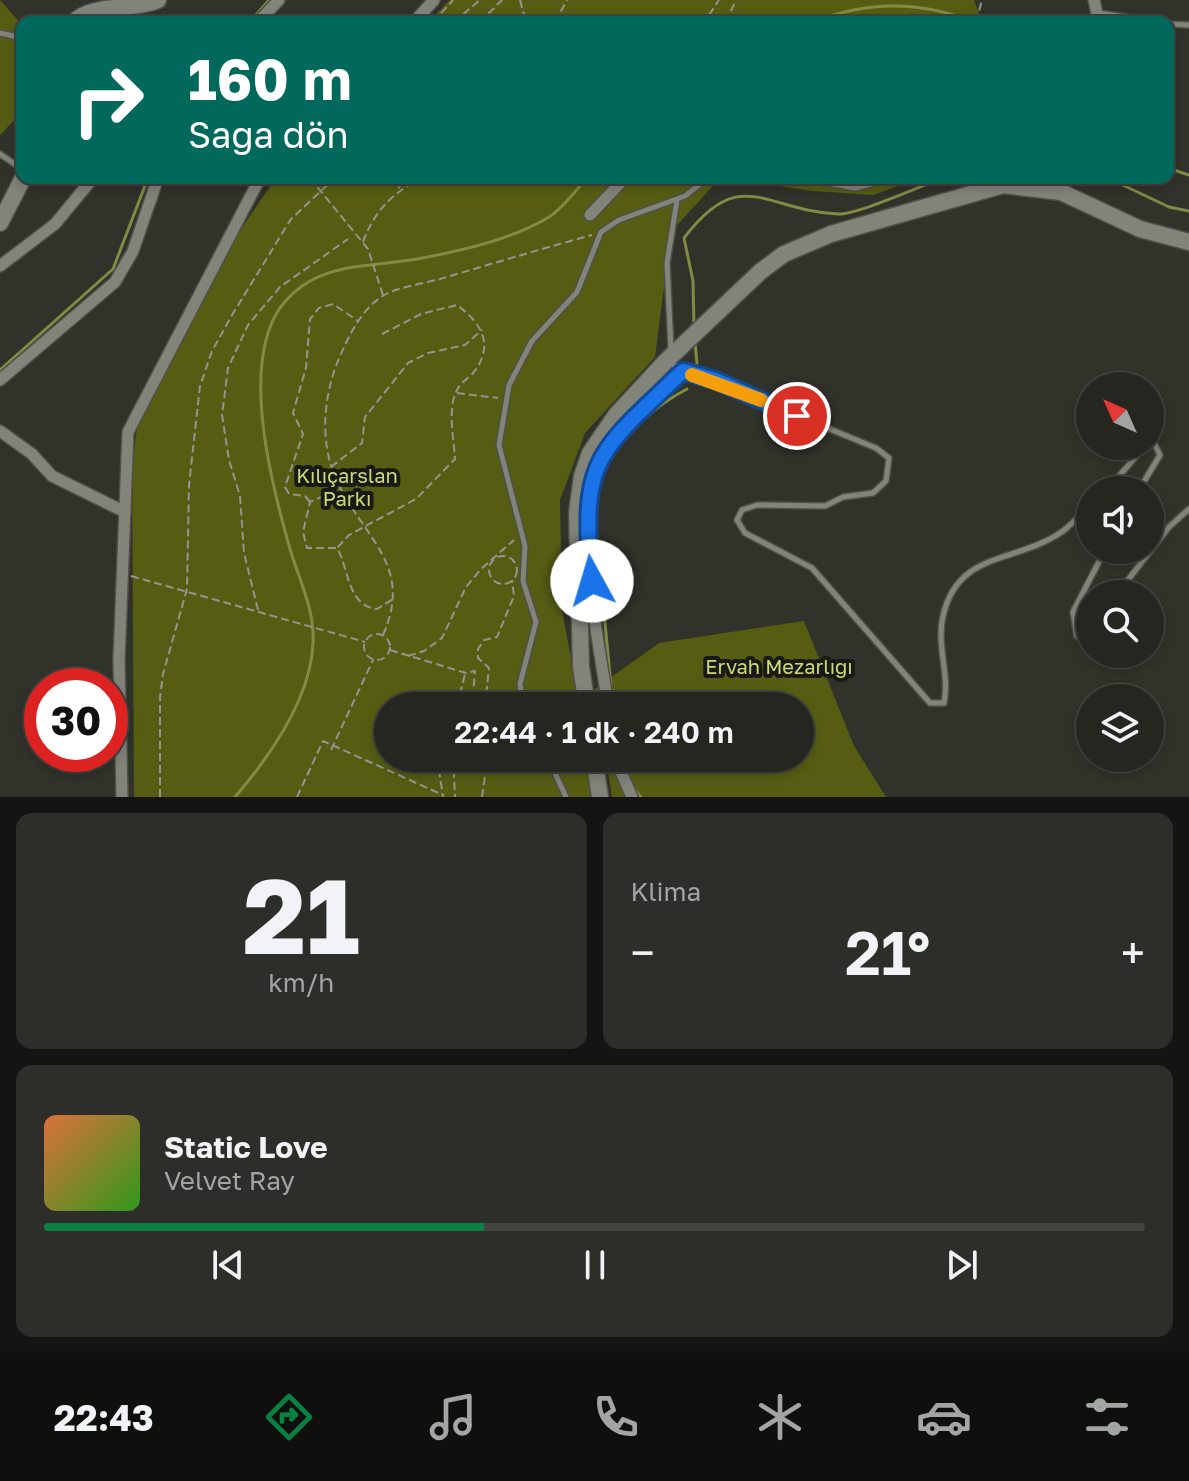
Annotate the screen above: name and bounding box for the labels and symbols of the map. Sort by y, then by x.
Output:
north arrow [1076,372,1164,460]
pin [763,382,831,450]
park label: Kılıçarslan Parkı [296,463,398,510]
position arrow [550,539,634,623]
park label: Ervah Mezarlığı [705,654,853,678]
speed limit sign: 30 [24,668,128,772]

